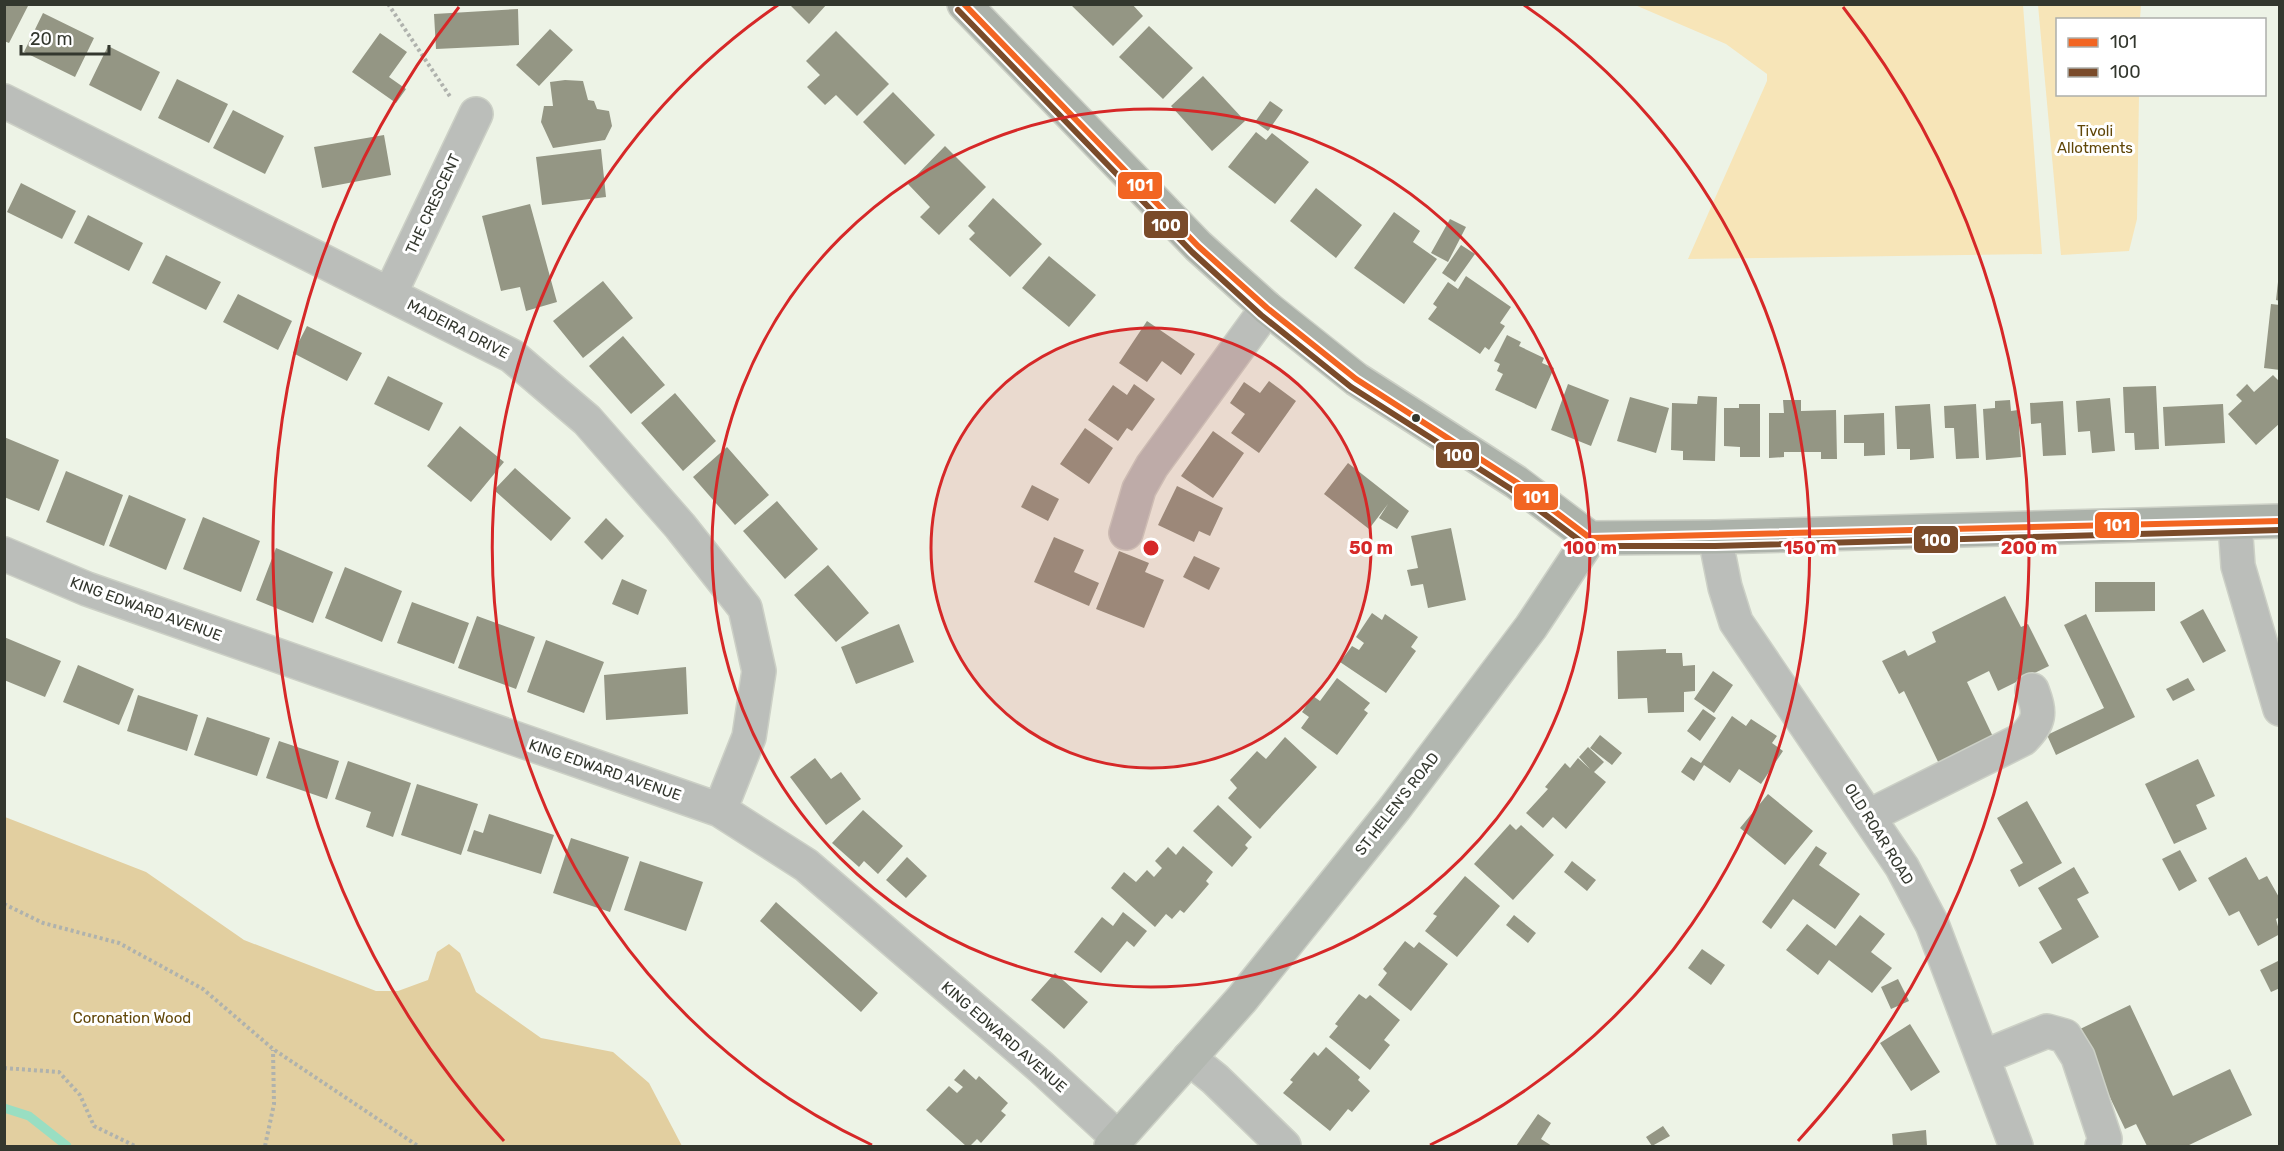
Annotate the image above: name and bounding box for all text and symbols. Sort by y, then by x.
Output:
scale bar [21,18,110,56]
legend [2056,18,2266,96]
text: 20 m [30,28,72,50]
text: 101 [2110,31,2137,53]
text: 100 [2110,61,2141,83]
park label: Tivoli Allotments [2057,122,2133,157]
street label: THE CRESCENT [402,151,464,257]
line badge: 101 [1117,171,1163,200]
text: 101 [1127,176,1153,195]
line badge: 100 [1143,210,1189,239]
text: 100 [1151,216,1181,235]
street label: MADEIRA DRIVE [404,296,512,362]
unlabelled marker [1410,412,1422,424]
line badge: 100 [1435,441,1480,469]
text: 100 [1443,446,1473,465]
line badge: 101 [1513,483,1559,511]
text: 101 [1523,488,1549,507]
line badge: 101 [2094,511,2140,539]
text: 101 [2104,516,2130,535]
line badge: 100 [1913,525,1959,554]
text: 100 [1921,531,1951,550]
text: 50 m [1349,537,1393,559]
text: 100 m [1563,537,1617,559]
text: 150 m [1783,537,1837,559]
text: 200 m [2001,537,2057,559]
centre of rings [1141,538,1161,558]
street label: KING EDWARD AVENUE [68,573,224,645]
street label: KING EDWARD AVENUE [526,735,684,805]
street label: ST HELEN'S ROAD [1351,749,1443,859]
street label: OLD ROAR ROAD [1841,780,1917,888]
street label: KING EDWARD AVENUE [938,978,1070,1096]
park label: Coronation Wood [73,1009,191,1027]

